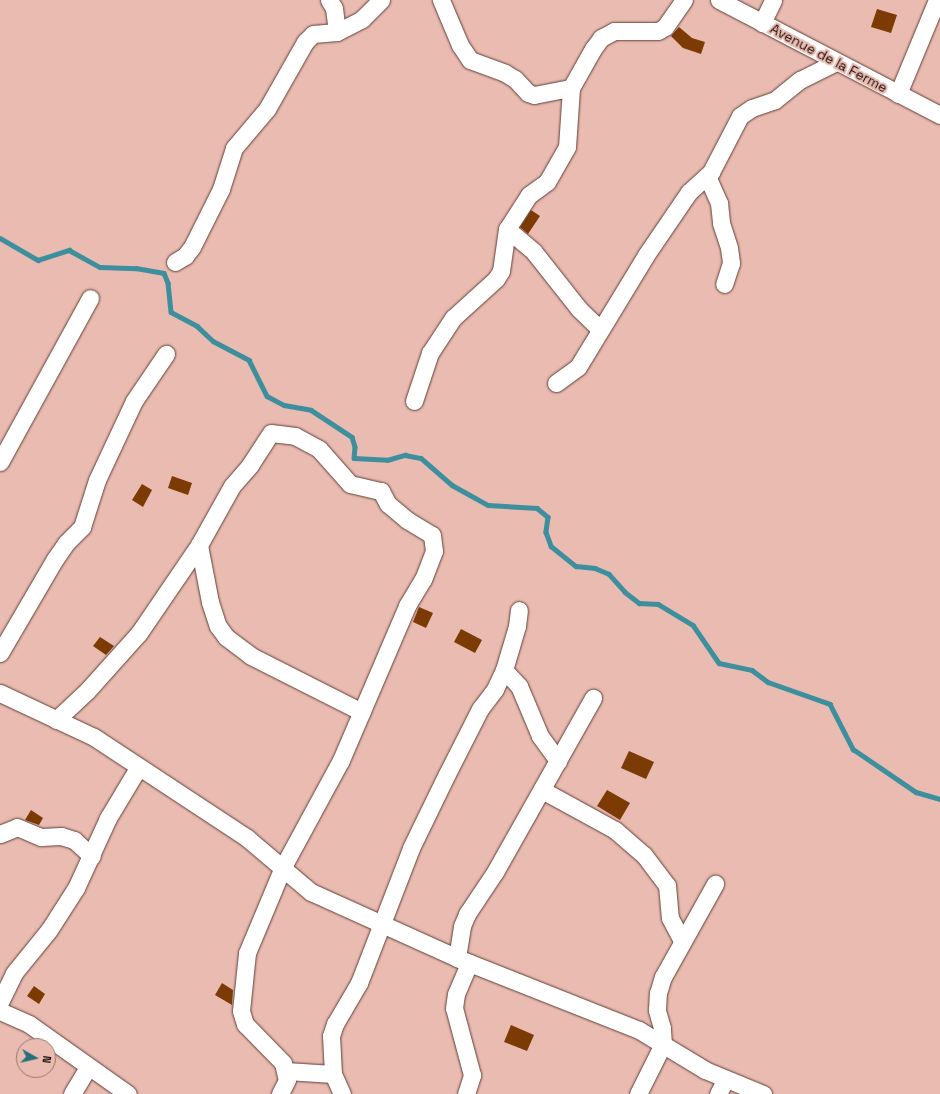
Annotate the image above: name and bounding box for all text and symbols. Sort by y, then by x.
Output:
street label: Avenue de la Ferme [767,20,891,96]
north arrow [16,1038,56,1078]
text: N [39,1055,54,1064]

